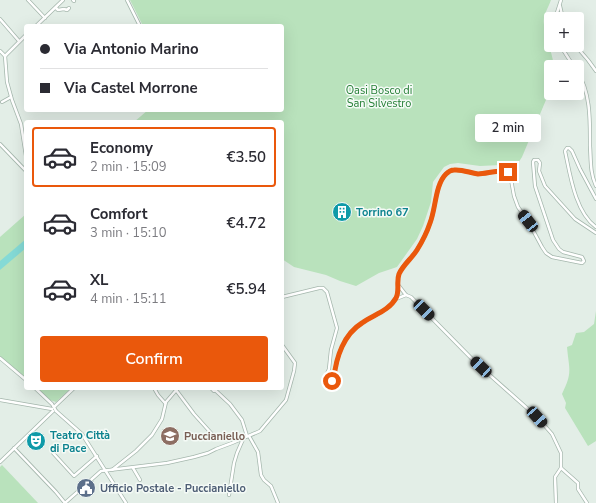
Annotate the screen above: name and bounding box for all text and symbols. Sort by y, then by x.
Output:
map controls [544,12,584,100]
button: + [544,12,584,52]
text: Via Antonio Marino [64,39,199,59]
button: − [544,60,584,100]
text: Via Castel Morrone [64,78,198,98]
park label: Oasi Bosco di San Silvestro [346,83,412,111]
callout: 2 min [475,114,541,142]
text: 2 min [491,119,525,137]
text: Economy [90,138,153,158]
icon: car [42,139,78,175]
text: €3.50 [226,147,266,167]
text: 2 min · 15:09 [90,158,166,176]
route end [499,163,517,181]
building icon: Torrino 67 [331,201,353,223]
text: Comfort [90,204,147,224]
icon: car [42,205,78,241]
place label: Torrino 67 [356,205,409,220]
car [516,208,540,234]
text: €4.72 [226,213,266,233]
text: 3 min · 15:10 [90,224,166,242]
text: XL [90,270,109,290]
icon: car [42,271,78,307]
text: €5.94 [226,279,266,299]
text: 4 min · 15:11 [90,290,166,308]
car [411,297,437,323]
button: Confirm [40,336,268,382]
car [468,354,494,380]
route start [323,372,341,390]
car [525,404,549,430]
school or university icon: Puccianiello [159,425,181,447]
place label: Teatro Città di Pace [50,428,110,456]
place label: Puccianiello [184,429,245,444]
theatre icon: Teatro Città di Pace [25,430,47,452]
public building icon: Ufficio Postale - Puccianiello [75,477,97,499]
place label: Ufficio Postale - Puccianiello [100,481,246,496]

